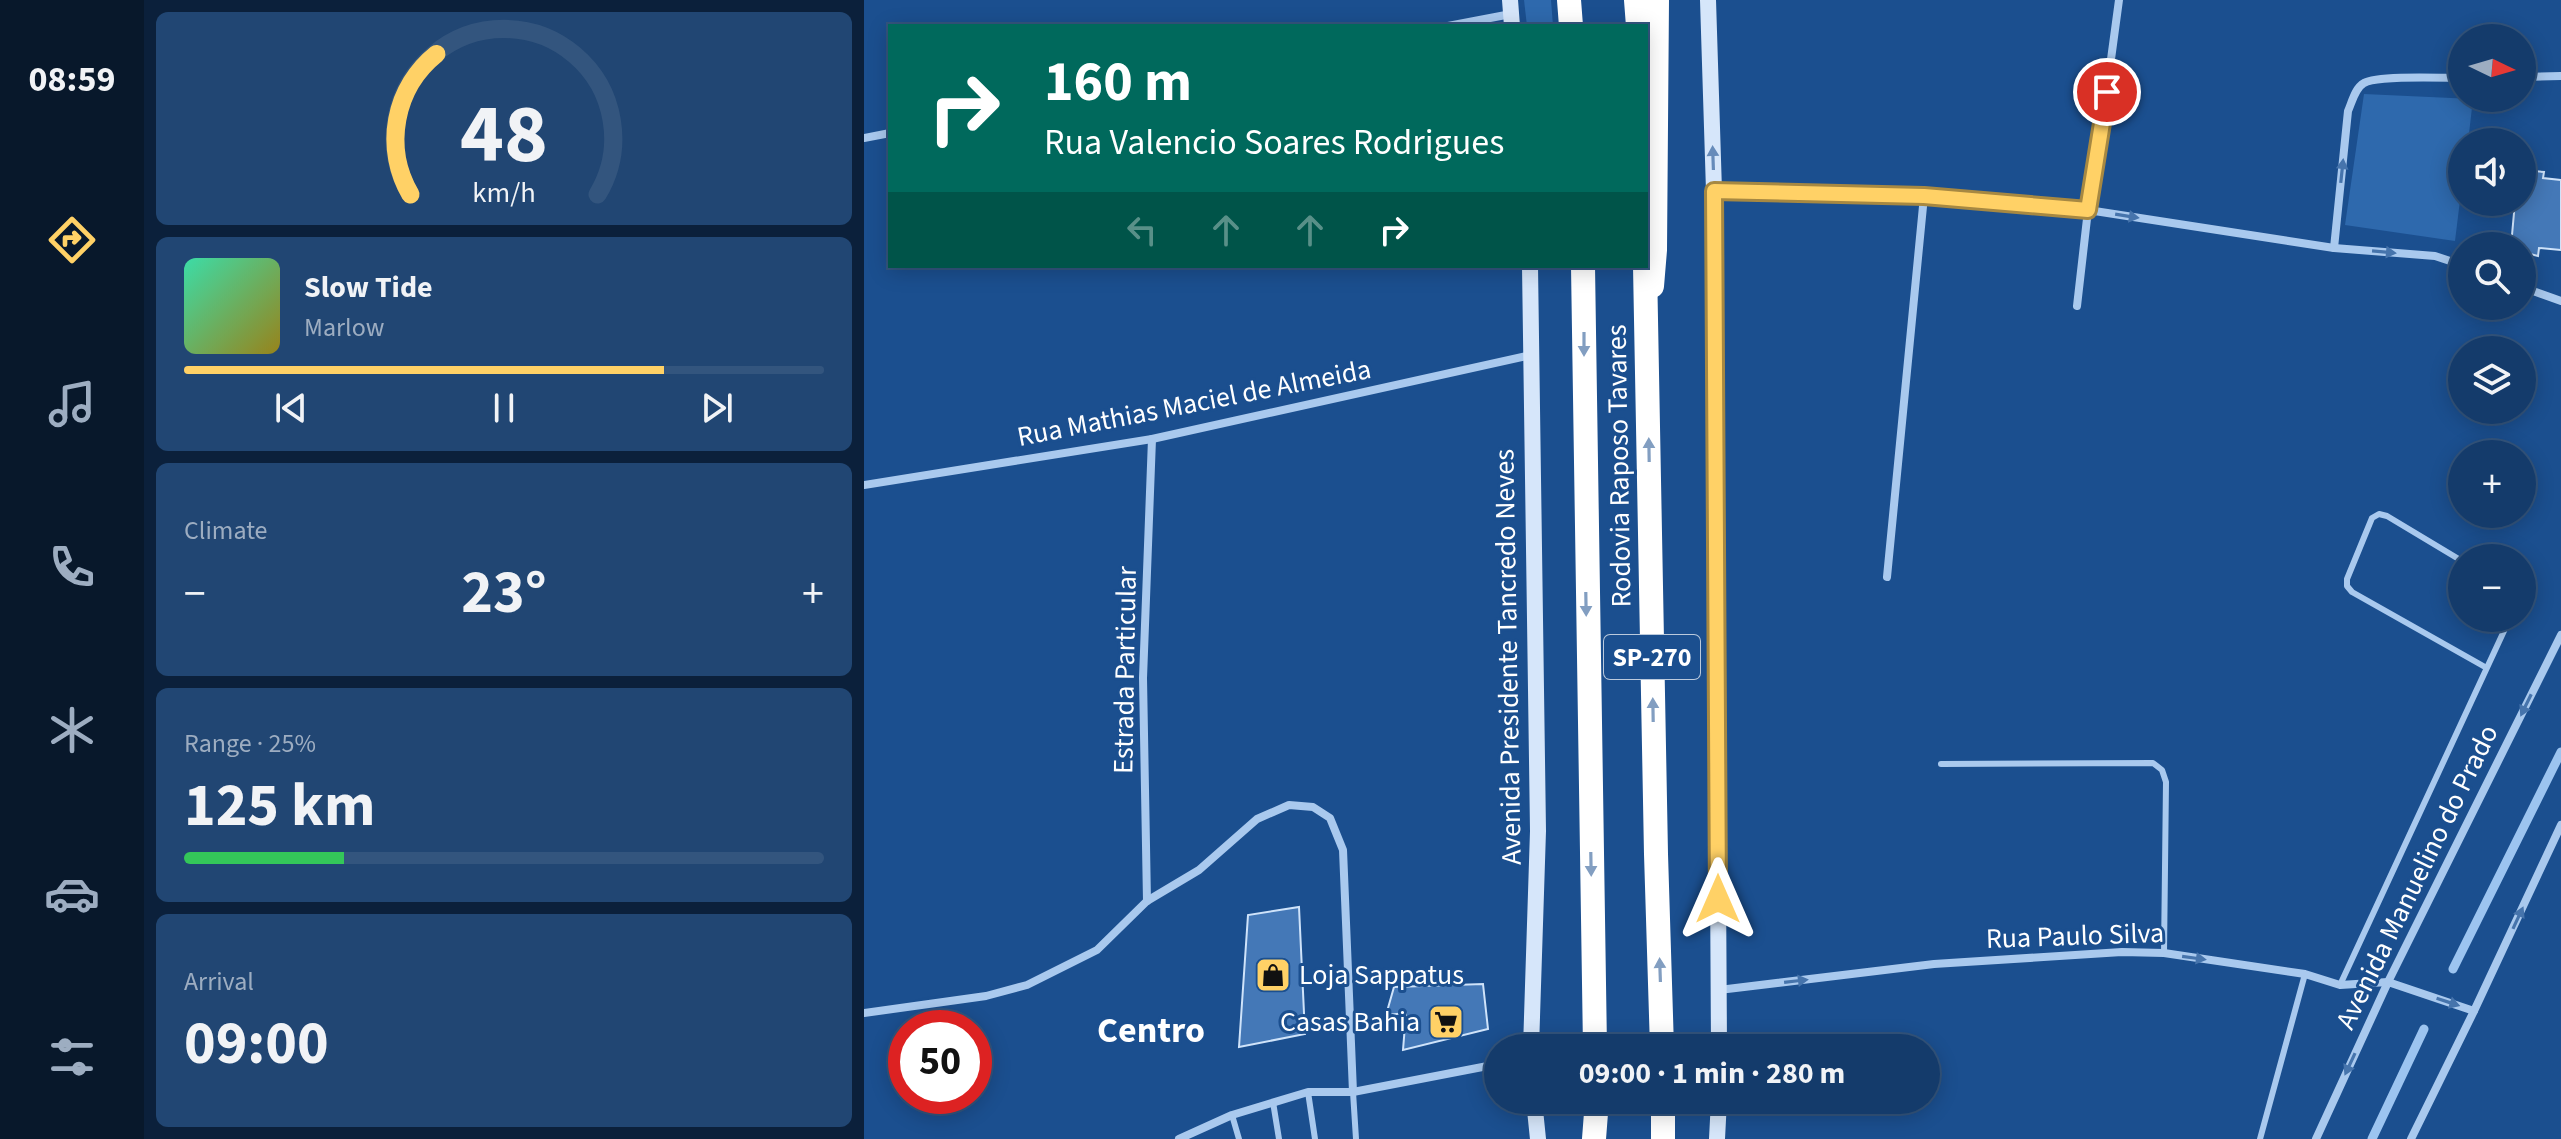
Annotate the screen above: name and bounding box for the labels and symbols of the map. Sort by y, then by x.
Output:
north arrow [2448,24,2536,112]
pin [2073,58,2141,126]
one-way arrow [1707,145,1720,170]
one-way arrow [2336,158,2349,183]
one-way arrow [2115,210,2140,223]
one-way arrow [2372,246,2397,259]
street label: Rodovia Raposo Tavares [1597,324,1641,608]
one-way arrow [1578,332,1590,357]
street label: Rua Mathias Maciel de Almeida [1014,349,1374,457]
one-way arrow [1643,437,1655,462]
street label: Avenida Presidente Tancredo Neves [1484,449,1532,865]
street label: Estrada Particular [1103,566,1147,774]
one-way arrow [1580,592,1593,617]
road number: SP-270 [1604,635,1700,679]
one-way arrow [2520,693,2533,716]
one-way arrow [1647,697,1660,722]
street label: Avenida Manuelino do Prado [2326,718,2508,1036]
one-way arrow [1585,852,1598,877]
position arrow [1676,857,1760,941]
one-way arrow [2511,906,2525,929]
street label: Rua Paulo Silva [1985,913,2165,959]
one-way arrow [2182,952,2207,965]
place label: Loja Sappatus [1299,955,1464,995]
shop icon: Loja Sappatus [1254,956,1292,994]
one-way arrow [1653,957,1666,982]
one-way arrow [1784,974,1809,987]
one-way arrow [2436,997,2460,1009]
place label: Casas Bahia [1280,1002,1420,1042]
supermarket icon: Casas Bahia [1427,1003,1465,1041]
district label: Centro [1097,1005,1205,1056]
speed limit sign: 50 [888,1010,992,1114]
one-way arrow [2343,1052,2357,1076]

